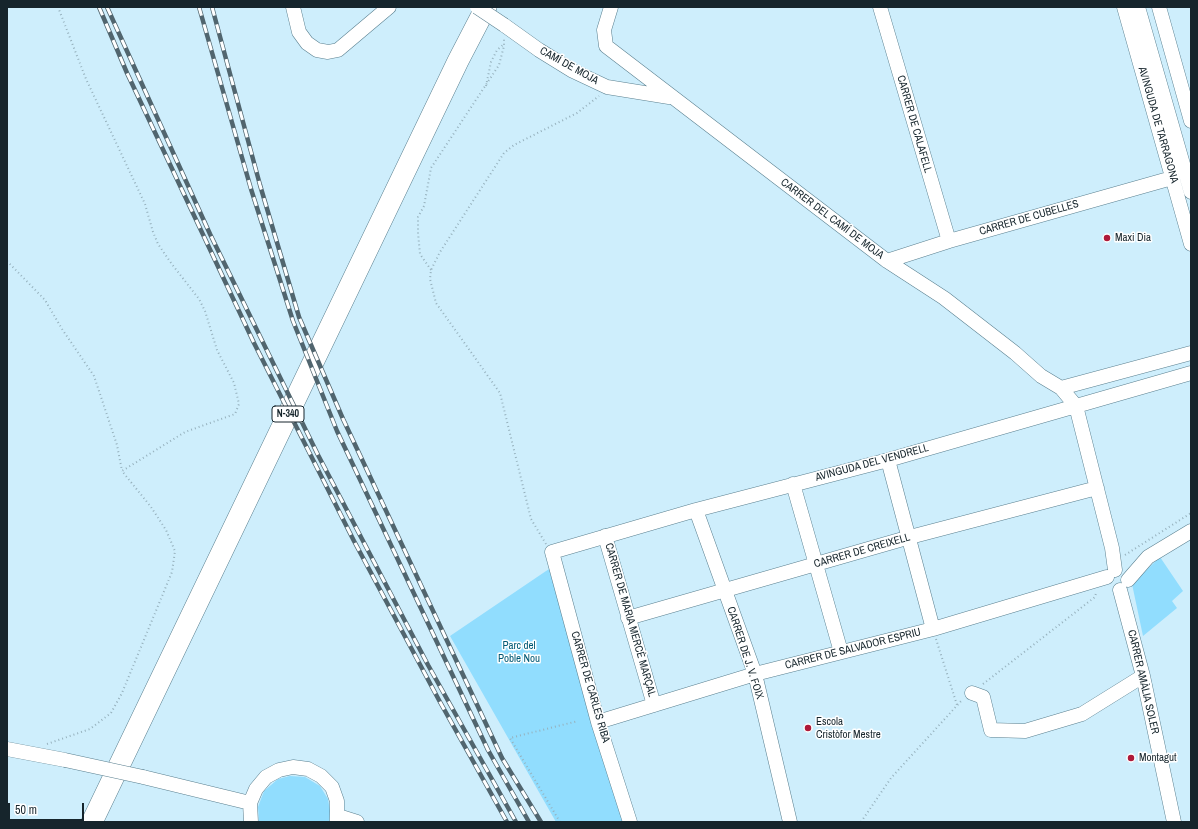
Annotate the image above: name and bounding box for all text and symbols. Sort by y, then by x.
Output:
street label: CAMÍ DE MOJA [537,44,601,88]
street label: AVINGUDA DE TARRAGONA [1135,65,1181,185]
street label: CARRER DE CALAFELL [894,74,934,174]
street label: CARRER DEL CAMÍ DE MOJA [778,176,886,262]
street label: CARRER DE CUBELLES [978,197,1080,239]
place label: Maxi Dia [1115,231,1151,245]
marker: Maxi Dia [1102,233,1112,243]
road number: N-340 [272,406,304,422]
street label: AVINGUDA DEL VENDRELL [814,442,930,484]
street label: CARRER DE CREIXELL [812,531,912,571]
street label: CARRER DE MARIA MERCÈ MARÇAL [602,542,658,698]
street label: CARRER DE J. V. FOIX [724,605,766,701]
street label: CARRER DE SALVADOR ESPRIU [784,626,922,672]
street label: CARRER AMÀLIA SOLER [1125,629,1161,735]
street label: CARRER DE CARLES RIBA [568,630,612,744]
park label: Parc del Poble Nou [498,639,540,665]
place label: Escola Cristòfor Mestre [816,715,881,741]
marker: Escola Cristòfor Mestre [803,723,813,733]
place label: Montagut [1139,751,1177,765]
marker: Montagut [1126,753,1136,763]
scale bar [10,795,86,821]
text: 50 m [15,802,37,818]

